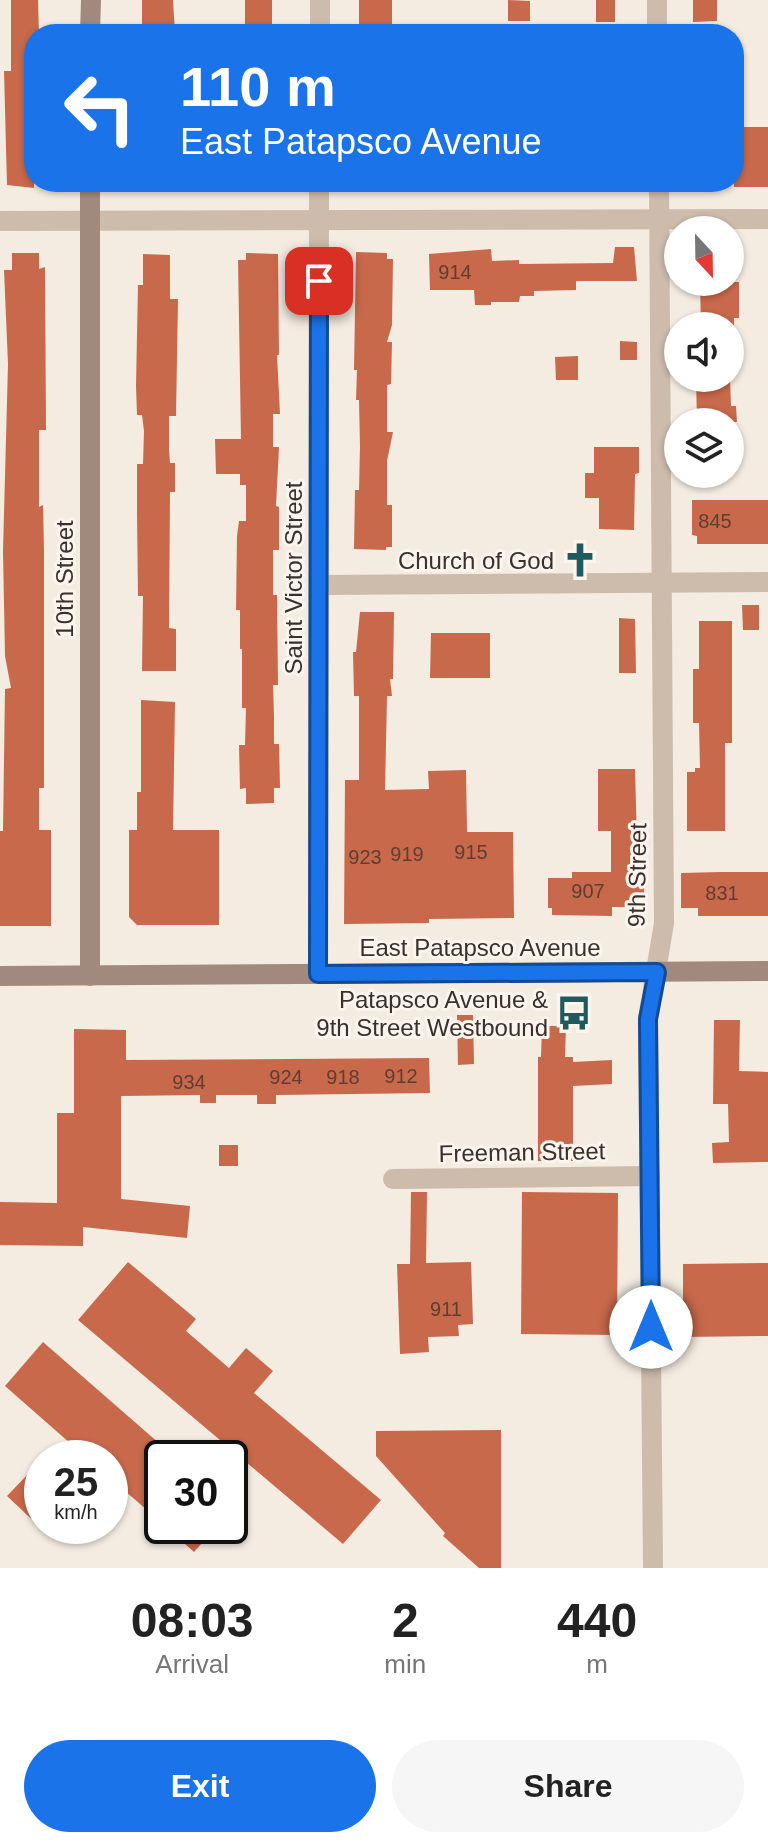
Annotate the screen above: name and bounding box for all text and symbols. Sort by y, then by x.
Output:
text: 110 m [180,55,336,118]
icon: left [48,56,152,160]
text: East Patapsco Avenue [180,121,542,162]
north arrow [664,216,744,296]
map controls [664,216,744,488]
pin [285,247,353,315]
icon: arrive [297,259,341,303]
house number: 914 [438,261,472,283]
button: sound [664,312,744,392]
button: layers [664,408,744,488]
street label: Saint Victor Street [280,481,307,674]
house number: 845 [698,510,732,532]
street label: 10th Street [51,520,78,638]
church icon: Church of God [561,541,599,579]
place label: Church of God [398,547,554,574]
street label: 9th Street [623,822,651,927]
house number: 915 [454,841,488,863]
house number: 919 [390,843,424,865]
house number: 923 [348,846,382,868]
house number: 907 [571,880,605,902]
house number: 831 [705,882,739,904]
street label: East Patapsco Avenue [359,934,601,961]
place label: Patapsco Avenue & 9th Street Westbound [316,986,548,1041]
bus stop icon: Patapsco Avenue & 9th Street Westbound [555,994,593,1032]
house number: 912 [384,1065,418,1087]
house number: 924 [269,1066,303,1088]
house number: 918 [326,1066,360,1088]
house number: 934 [172,1071,206,1093]
street label: Freeman Street [438,1137,606,1167]
position arrow [609,1285,693,1369]
house number: 911 [430,1298,462,1320]
speed limit sign: 30 [144,1440,248,1544]
text: 25 [54,1460,98,1504]
text: km/h [54,1501,98,1523]
text: 08:03 [131,1594,254,1647]
text: 2 [392,1594,419,1647]
text: 440 [557,1594,637,1647]
text: Arrival [155,1649,229,1679]
text: min [384,1649,426,1679]
text: m [586,1649,608,1679]
button: Exit [24,1740,376,1832]
button: Share [392,1740,744,1832]

